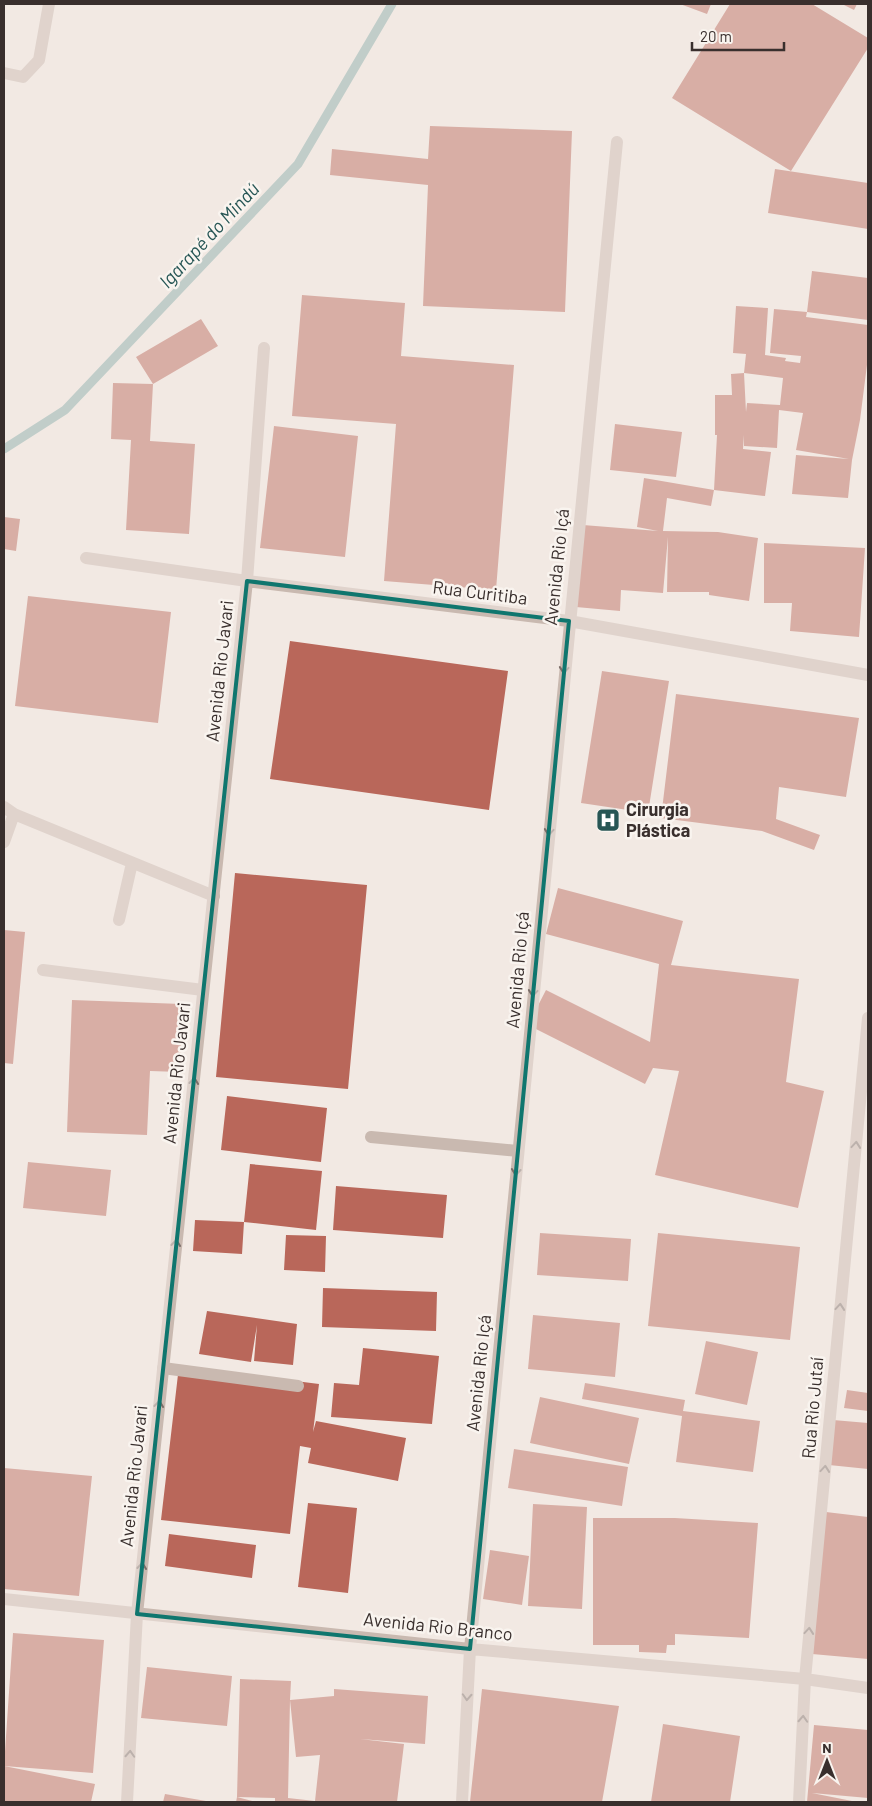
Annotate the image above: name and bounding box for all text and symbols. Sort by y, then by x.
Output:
scale bar [692,20,784,52]
text: 20 m [700,27,732,45]
water label: Igarapé do Mindú [154,177,264,292]
street label: Avenida Rio Içá [539,507,573,626]
street label: Rua Curitiba [431,575,529,609]
street label: Avenida Rio Javari [201,599,237,743]
one-way arrow [559,666,570,674]
place label: Cirurgia Plástica [626,798,690,841]
hospital icon: Cirurgia Plástica [595,807,621,833]
one-way arrow [543,828,554,836]
street label: Avenida Rio Içá [501,910,533,1029]
one-way arrow [528,990,539,998]
street label: Avenida Rio Javari [158,1001,194,1145]
one-way arrow [188,1077,199,1085]
one-way arrow [850,1141,861,1149]
one-way arrow [511,1169,522,1177]
one-way arrow [170,1238,181,1246]
one-way arrow [835,1303,846,1311]
street label: Avenida Rio Içá [461,1313,495,1432]
street label: Rua Rio Jutaí [797,1356,827,1460]
one-way arrow [153,1400,164,1408]
street label: Avenida Rio Javari [115,1404,151,1548]
one-way arrow [819,1465,830,1473]
one-way arrow [136,1562,147,1570]
street label: Avenida Rio Branco [362,1607,514,1645]
one-way arrow [804,1626,815,1634]
one-way arrow [462,1693,473,1701]
one-way arrow [797,1714,808,1722]
north arrow [802,1736,852,1786]
text: N [822,1739,832,1756]
one-way arrow [124,1749,135,1757]

